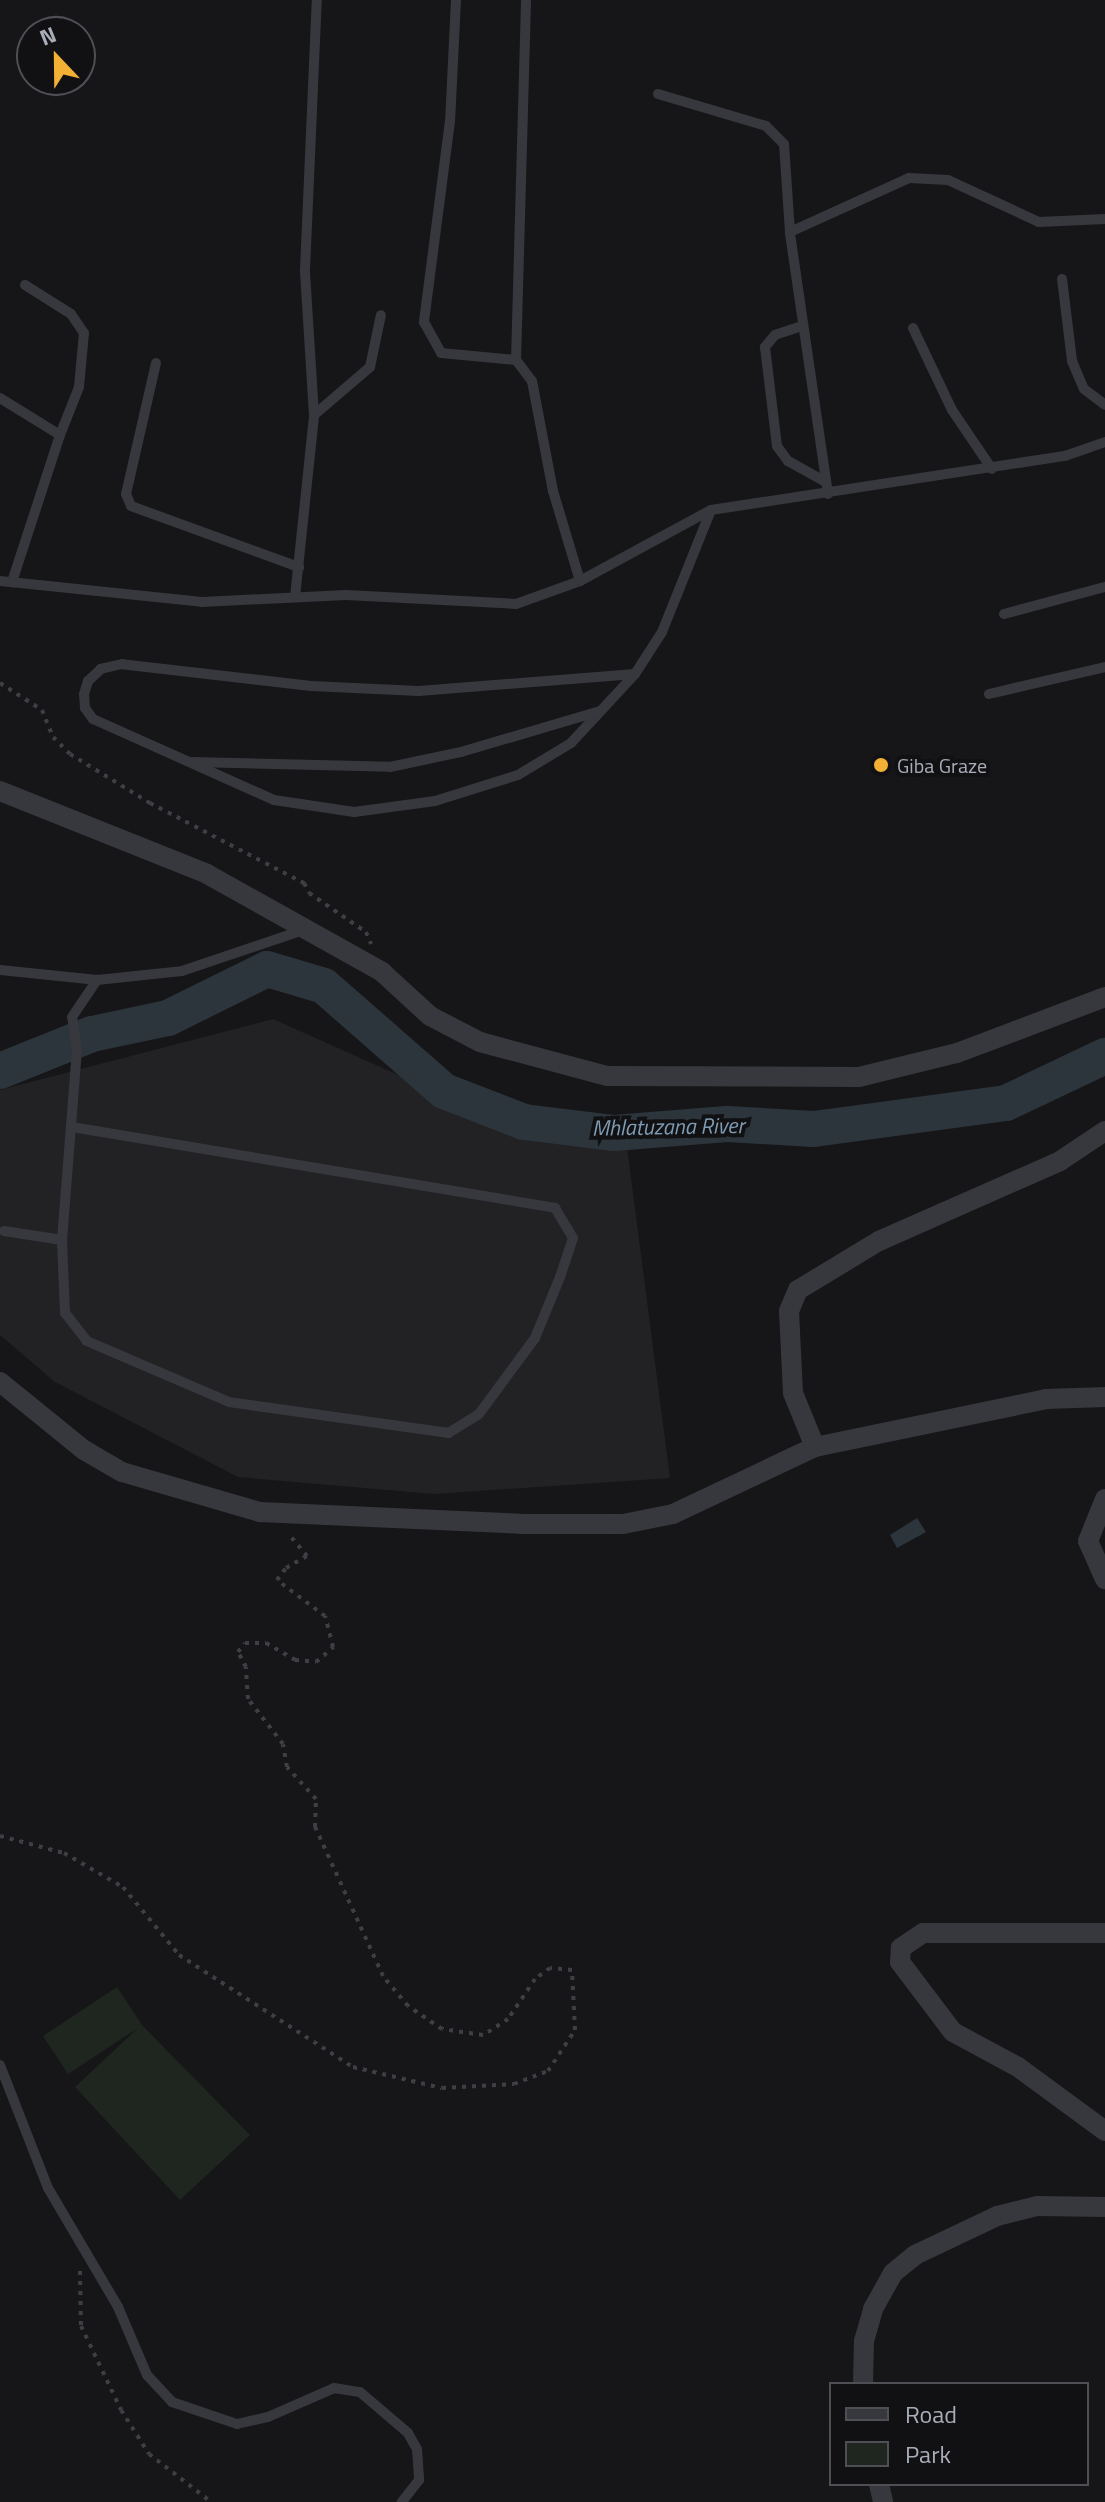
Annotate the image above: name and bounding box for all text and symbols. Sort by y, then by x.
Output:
north arrow [16,16,96,96]
text: N [34,17,61,54]
place label: Giba Graze [897,753,987,777]
marker: Giba Graze [872,756,890,774]
water label: Mhlatuzana River [592,1112,744,1142]
legend [829,2382,1089,2486]
text: Road [905,2396,957,2432]
text: Park [905,2436,951,2472]

